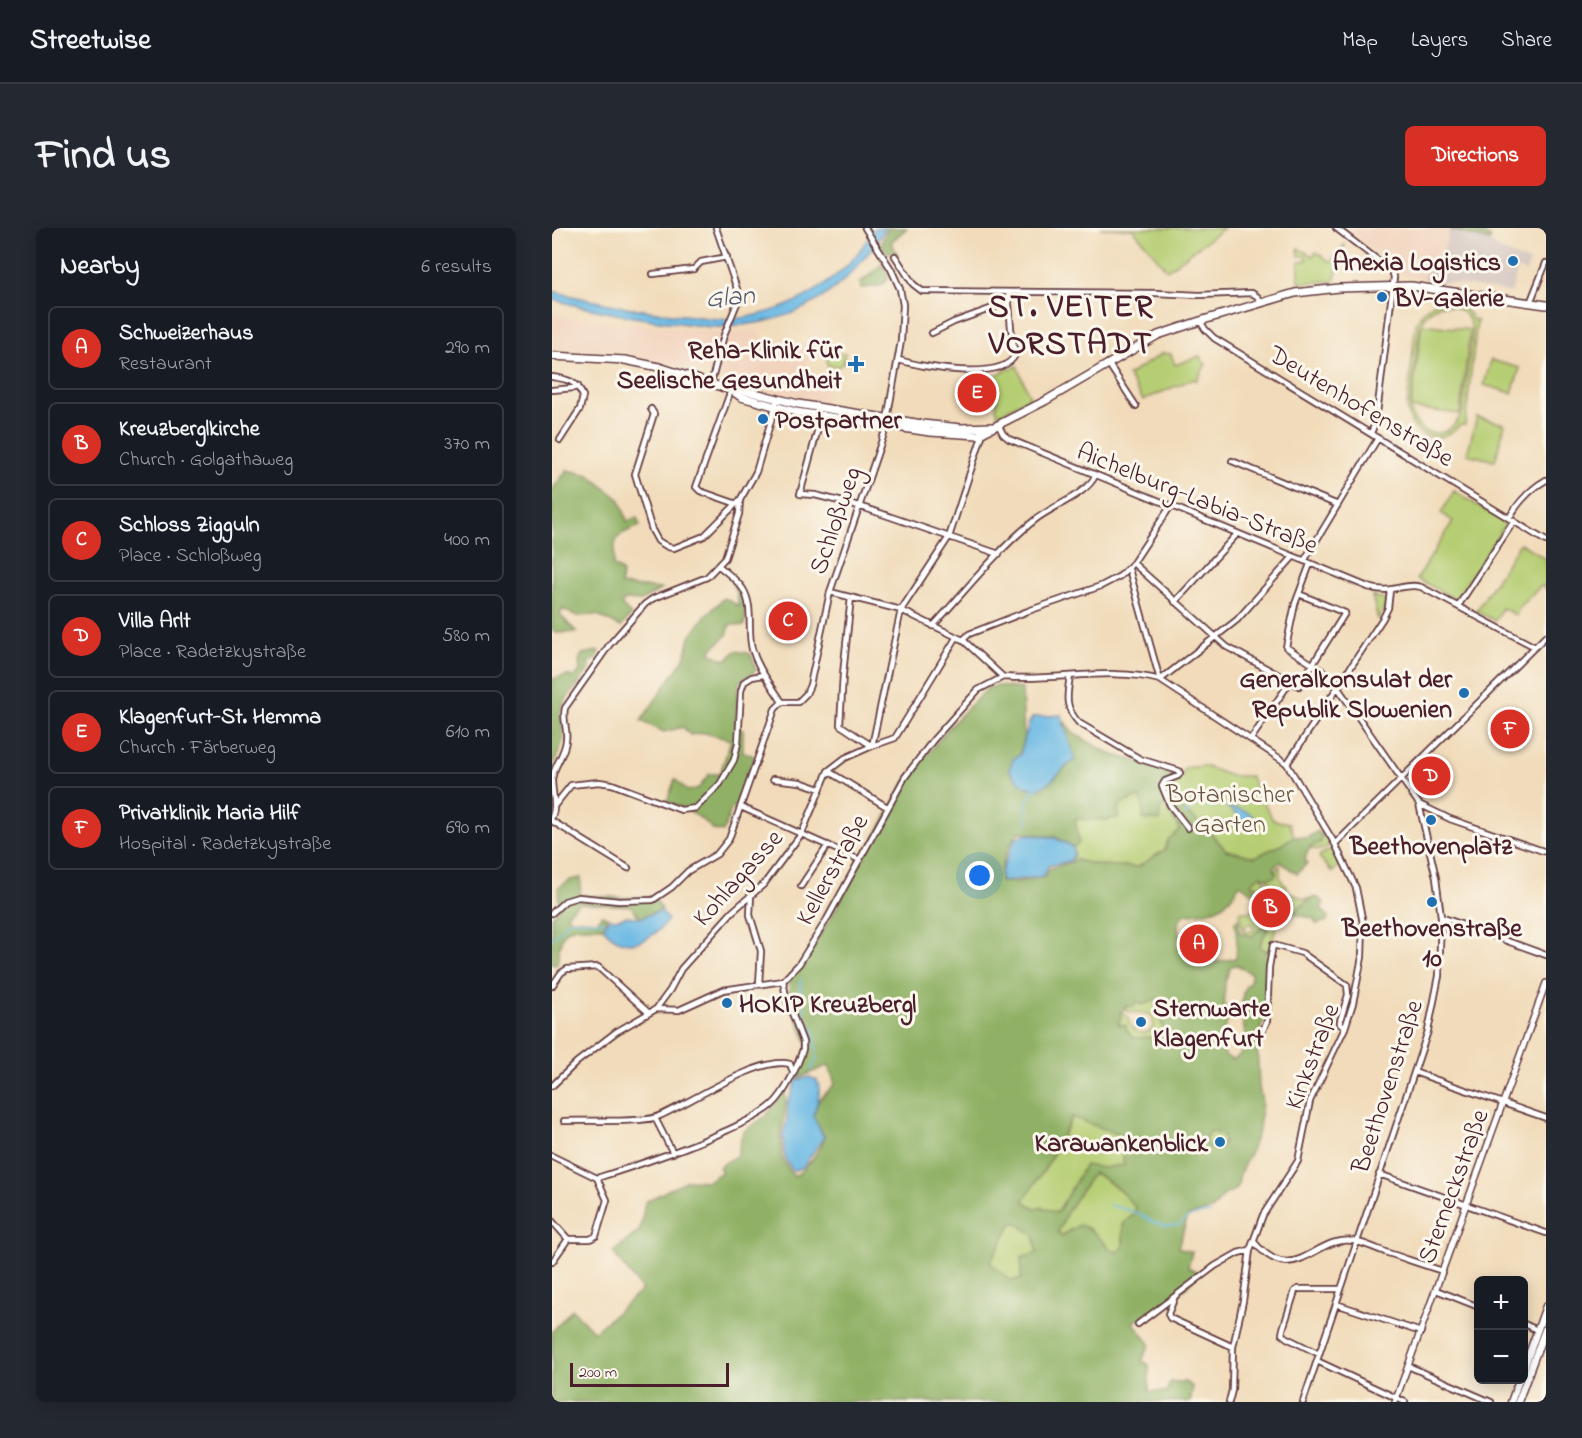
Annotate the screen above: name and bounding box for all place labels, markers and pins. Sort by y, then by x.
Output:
place label: Anexia Logistics [1333,245,1501,284]
marker: Anexia Logistics [1506,254,1520,268]
place label: BV-Galerie [1393,281,1506,319]
marker: BV-Galerie [1375,290,1389,304]
place label: Reha-Klinik für Seelische Gesundheit [617,333,843,401]
marker: Reha-Klinik für Seelische Gesundheit [847,355,865,373]
pin: E [958,370,996,416]
place label: Postpartner [775,403,902,441]
marker: Postpartner [756,412,770,426]
pin: C [768,598,808,644]
place label: Generalkonsulat der Republik Slowenien [1239,662,1453,730]
marker: Generalkonsulat der Republik Slowenien [1457,686,1471,700]
pin: F [1490,706,1530,752]
pin: D [1412,754,1450,798]
marker: Beethovenplatz [1424,813,1438,827]
place label: Beethovenplatz [1349,829,1513,867]
pin: B [1252,886,1290,930]
marker: Beethovenstraße 10 [1425,895,1439,909]
place label: Beethovenstraße 10 [1341,911,1523,979]
pin: A [1180,922,1218,966]
place label: HOKIP Kreuzbergl [739,987,916,1026]
place label: Sternwarte Klagenfurt [1153,991,1272,1060]
marker: HOKIP Kreuzbergl [720,996,734,1010]
marker: Sternwarte Klagenfurt [1134,1015,1148,1029]
place label: Karawankenblick [1035,1126,1209,1164]
marker: Karawankenblick [1213,1135,1227,1149]

